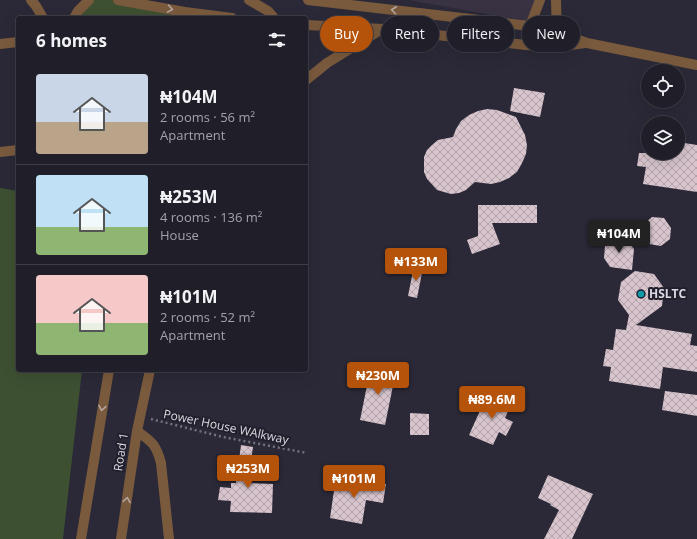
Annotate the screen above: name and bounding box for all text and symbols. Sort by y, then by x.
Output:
one-way arrow [167,5,173,13]
one-way arrow [391,6,397,15]
chip: Buy [320,16,373,52]
chip: Rent [381,16,439,52]
chip: Filters [447,16,514,52]
chip: New [522,16,580,52]
text: 6 homes [36,29,107,52]
icon: filters [266,29,288,51]
map controls [641,64,685,160]
button: locate [641,64,685,108]
text: ₦104M [160,85,217,108]
icon: home [68,90,116,138]
text: 2 rooms · 56 m² [160,108,255,126]
button: layers [641,116,685,160]
text: Apartment [160,126,225,144]
text: ₦253M [160,185,217,208]
icon: home [68,191,116,239]
text: 4 rooms · 136 m² [160,208,262,226]
pin: ₦104M [591,220,647,254]
text: ₦104M [597,224,641,242]
text: House [160,226,199,244]
pin: ₦133M [388,248,444,282]
text: ₦133M [394,252,438,270]
text: ₦101M [160,285,217,308]
place label: HSLTC [649,285,687,302]
marker: HSLTC [636,289,646,299]
icon: home [68,291,116,339]
text: 2 rooms · 52 m² [160,308,255,326]
text: Apartment [160,326,225,344]
pin: ₦230M [350,362,406,396]
text: ₦230M [356,366,400,384]
pin: ₦89.6M [459,386,525,420]
text: ₦89.6M [468,390,516,408]
one-way arrow [99,405,107,412]
street label: Power House WAlkway [162,405,291,448]
street label: Road 1 [109,432,132,472]
pin: ₦253M [220,455,276,489]
text: ₦253M [226,459,270,477]
pin: ₦101M [326,465,382,499]
text: ₦101M [332,469,376,487]
one-way arrow [122,497,131,504]

